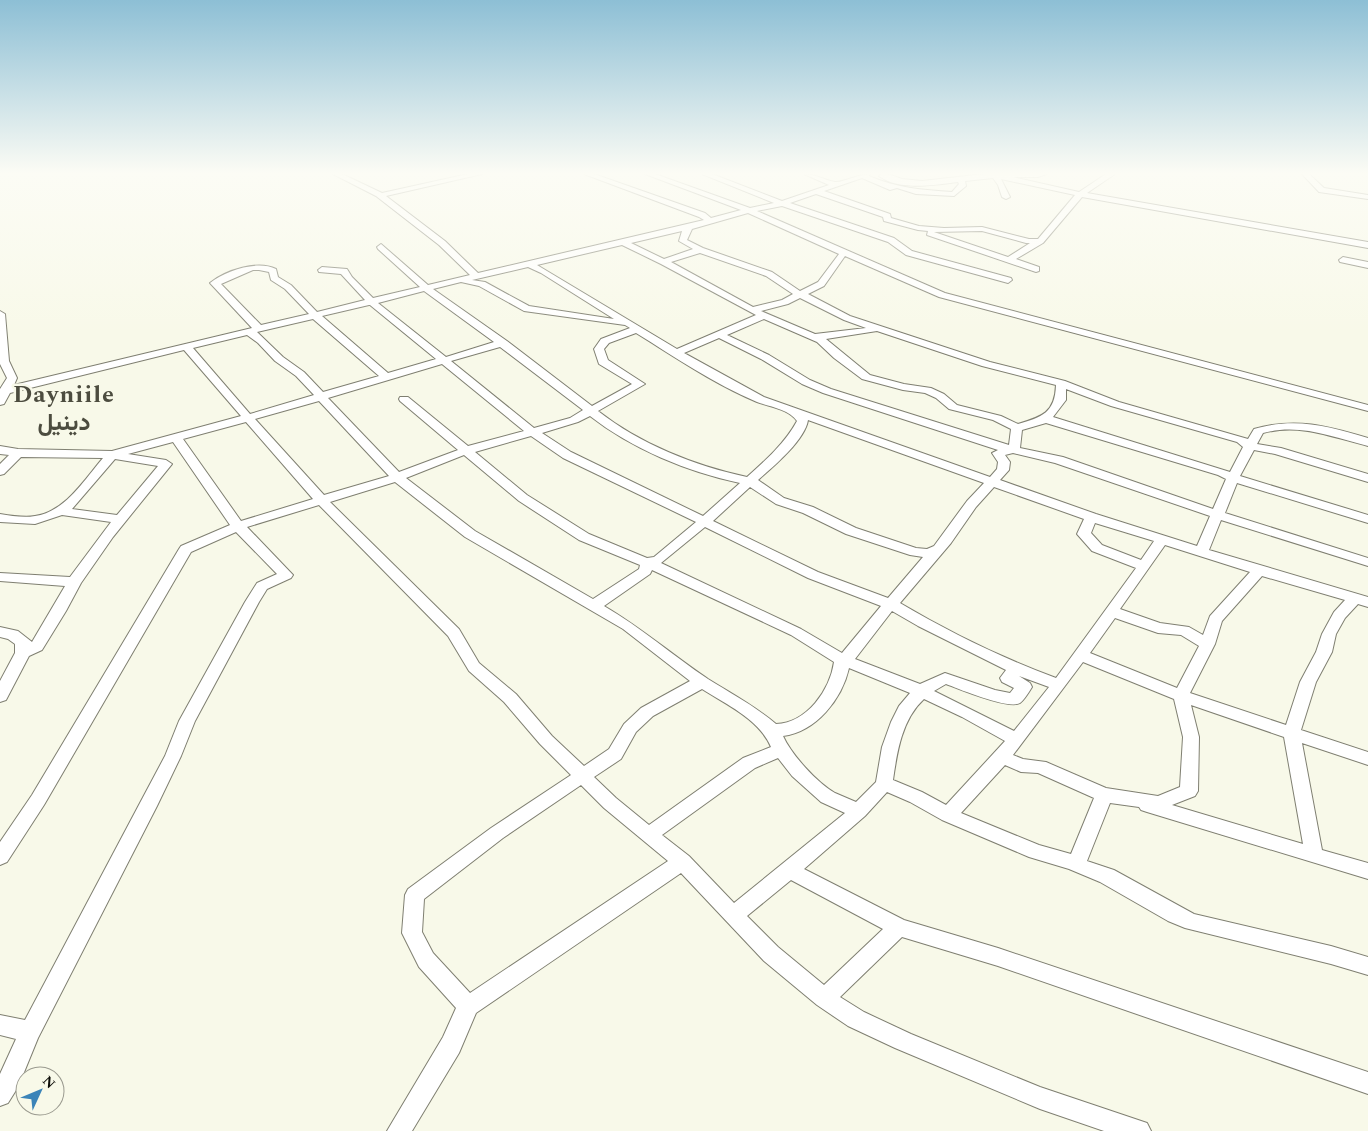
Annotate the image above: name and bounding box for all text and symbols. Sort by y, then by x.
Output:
district label: Dayniile دينيل [13,377,115,441]
north arrow [15,1066,65,1116]
text: N [37,1071,61,1094]

